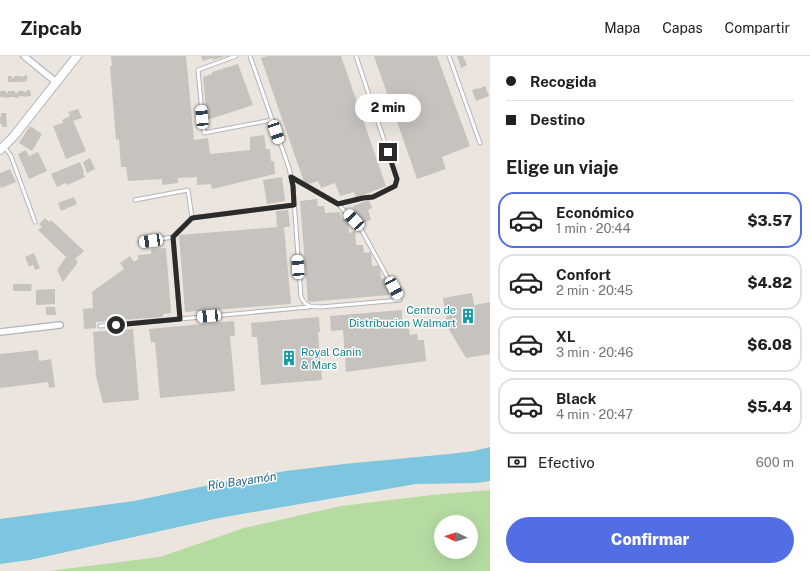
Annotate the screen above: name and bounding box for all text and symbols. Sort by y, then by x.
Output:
text: Zipcab [20,17,82,39]
text: Mapa [604,20,640,36]
text: Capas [662,20,703,36]
text: Compartir [725,20,790,36]
text: Recogida [530,73,597,90]
callout: 2 min [355,94,421,122]
text: 2 min [371,100,405,115]
car [195,105,209,129]
text: Destino [530,111,585,128]
car [266,119,286,145]
route end [379,143,397,161]
text: Elige un viaje [506,157,619,178]
icon: car [508,202,544,238]
text: Económico [556,204,634,221]
car [341,207,367,233]
text: $3.57 [747,212,792,229]
text: 1 min · 20:44 [556,221,631,236]
car [138,233,164,249]
car [291,255,305,279]
icon: car [508,264,544,300]
text: Confort [556,266,611,283]
text: $4.82 [747,274,792,291]
car [383,275,405,301]
text: 2 min · 20:45 [556,283,633,298]
place label: Centro de Distribucion Walmart [349,304,456,329]
building icon: Centro de Distribucion Walmart [459,307,477,325]
car [197,309,221,323]
route start [107,316,125,334]
icon: car [508,326,544,362]
text: XL [556,328,575,345]
text: $6.08 [747,336,792,353]
text: 3 min · 20:46 [556,345,633,360]
place label: Royal Canin & Mars [301,346,361,371]
building icon: Royal Canin & Mars [280,349,298,367]
icon: car [508,388,544,424]
text: Black [556,390,596,407]
text: $5.44 [747,398,792,415]
text: 4 min · 20:47 [556,407,633,422]
icon: cash [506,451,528,473]
text: Efectivo [538,454,595,471]
text: 600 m [756,455,794,470]
water label: Río Bayamón [207,469,278,493]
north arrow [434,515,478,559]
map controls [434,515,478,559]
button: Confirmar [506,517,794,563]

